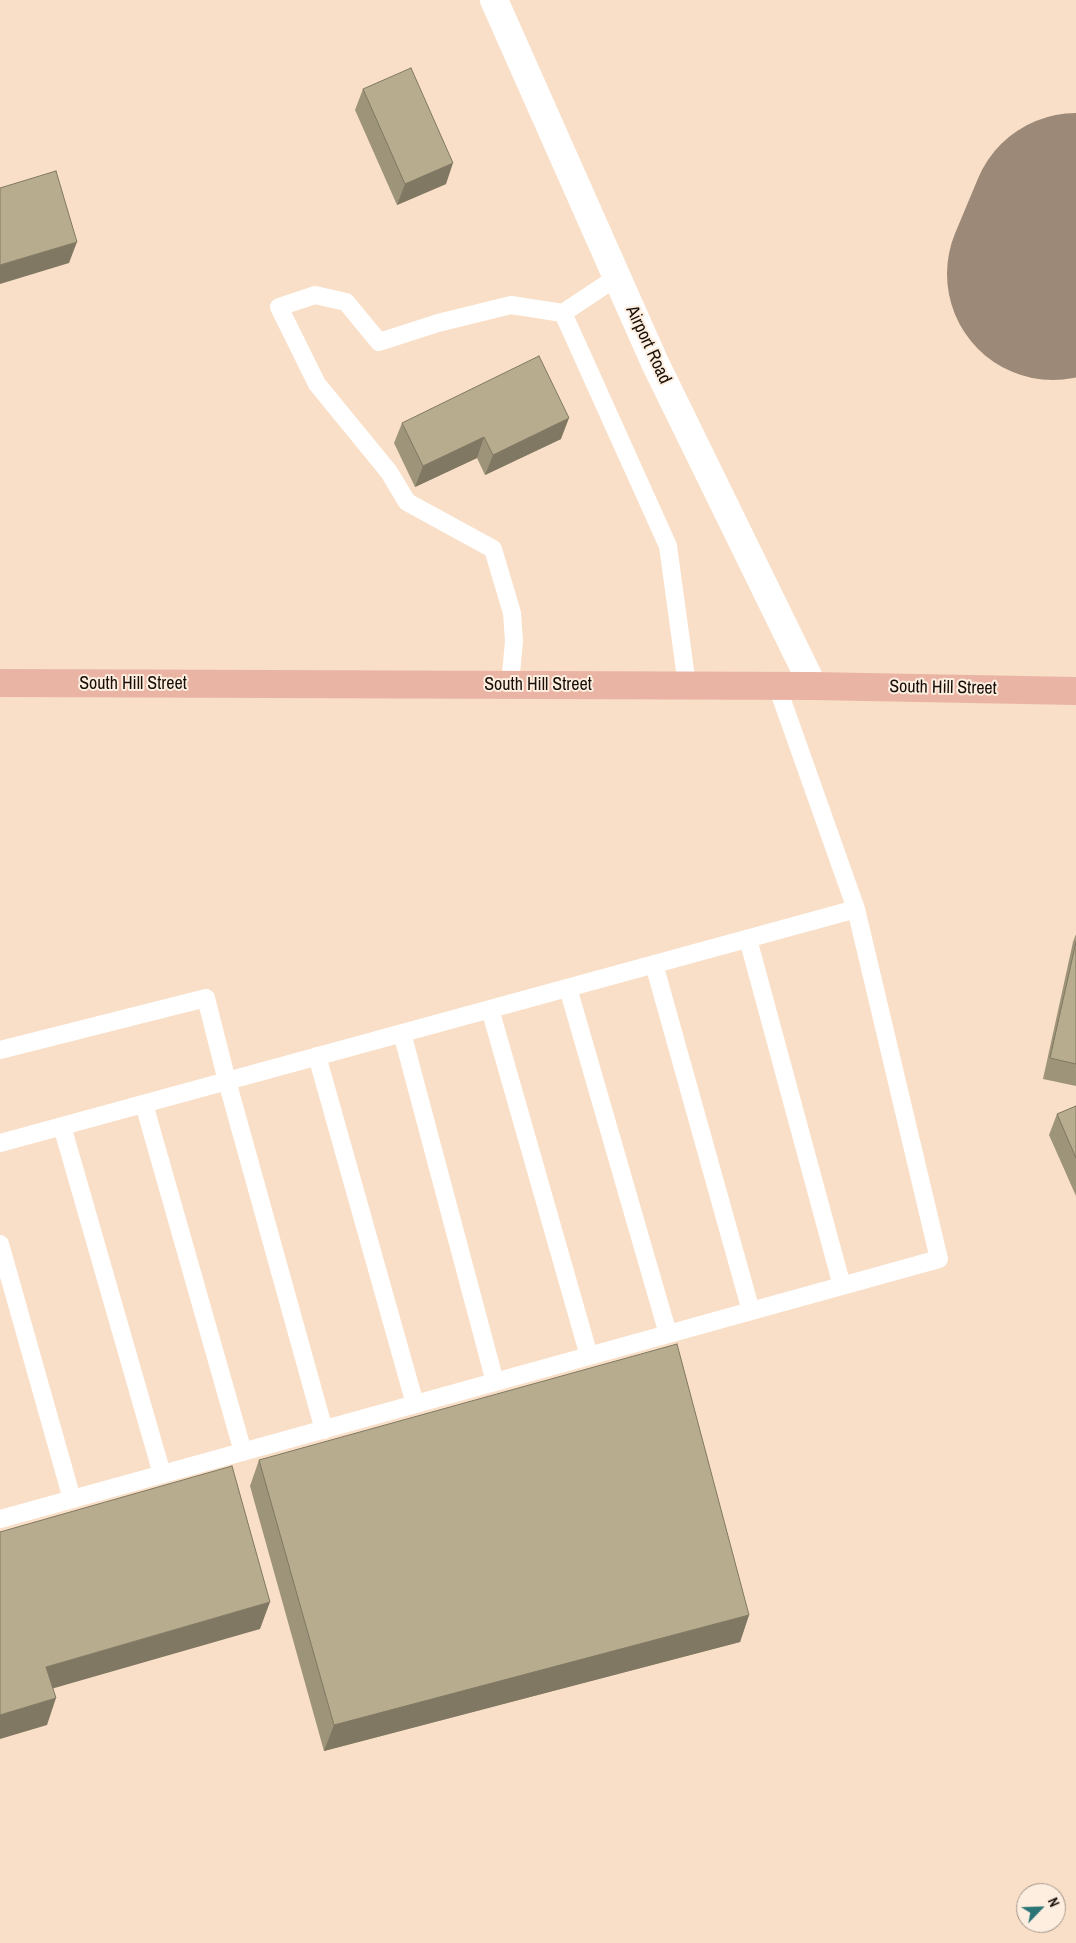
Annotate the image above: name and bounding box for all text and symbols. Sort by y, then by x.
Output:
street label: Airport Road [621,303,675,387]
street label: South Hill Street [79,673,187,695]
street label: South Hill Street [484,674,592,696]
street label: South Hill Street [889,676,997,700]
north arrow [1016,1883,1066,1933]
text: N [1044,1895,1064,1910]

